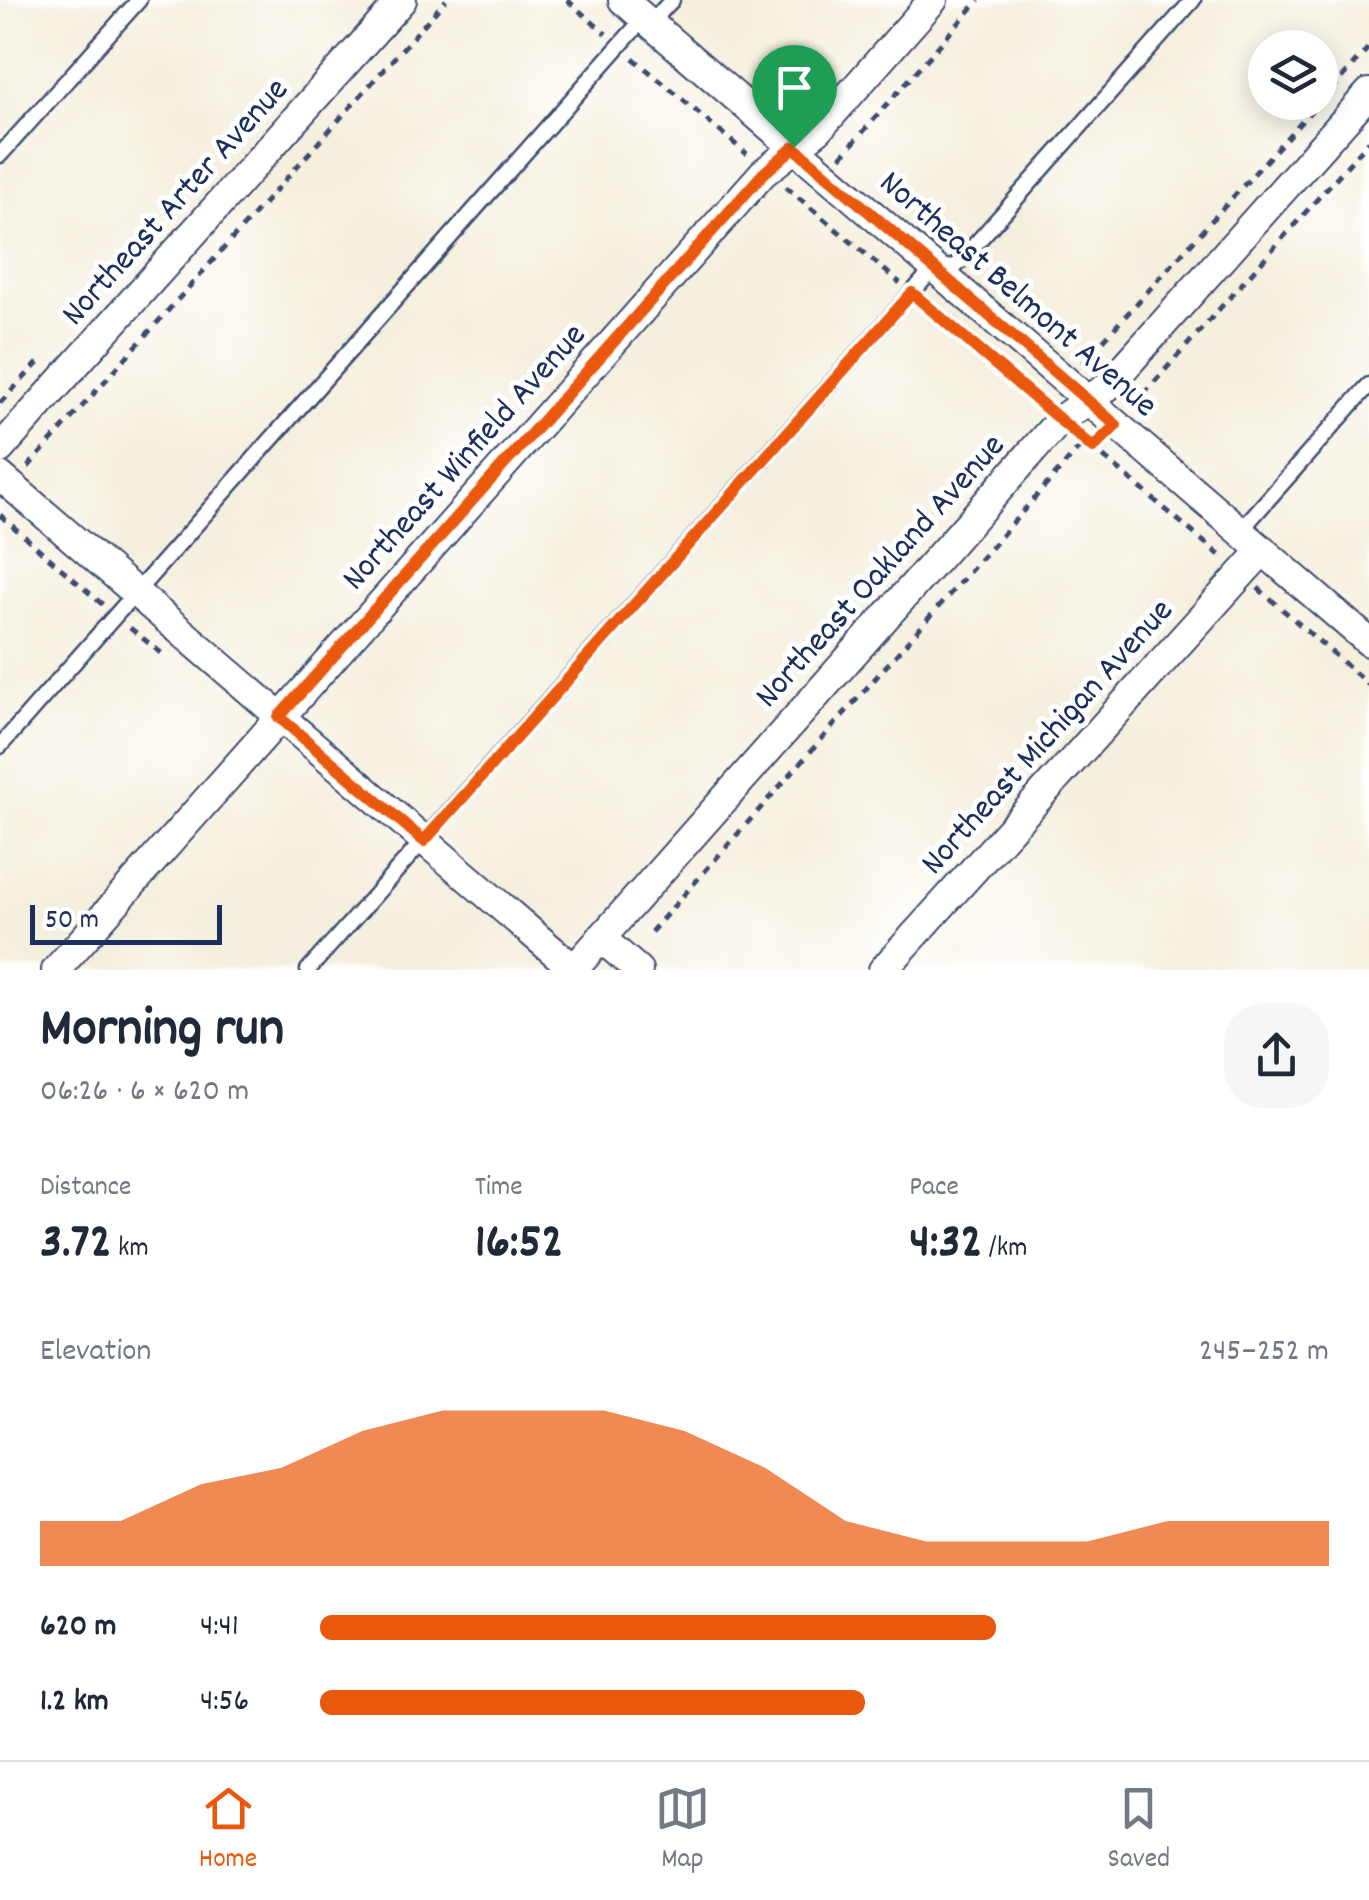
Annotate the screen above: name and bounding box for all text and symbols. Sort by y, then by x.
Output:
map controls [1248,30,1338,120]
button: layers [1248,30,1338,120]
pin [752,45,837,148]
icon: arrive [767,60,822,115]
street label: Northeast Arter Avenue [51,68,302,339]
street label: Northeast Belmont Avenue [866,160,1167,431]
street label: Northeast Winfield Avenue [332,313,600,603]
street label: Northeast Oakland Avenue [745,424,1019,721]
street label: Northeast Michigan Avenue [911,589,1187,888]
scale bar [30,900,222,944]
text: 50 m [45,902,99,942]
text: Morning run [40,993,284,1072]
button: share [1224,1003,1329,1108]
text: 06:26 · 6 × 620 m [40,1070,249,1116]
text: Distance [40,1169,131,1209]
text: Time [475,1169,523,1209]
text: Pace [909,1169,959,1209]
text: 3.72 [40,1209,112,1281]
text: 16:52 [475,1209,563,1281]
text: 4:32 [909,1209,982,1281]
text: km [112,1230,149,1270]
text: /km [982,1230,1028,1270]
text: Elevation [40,1330,151,1376]
text: 245–252 m [1199,1330,1329,1376]
text: 620 m [40,1605,116,1651]
text: 4:41 [200,1605,239,1651]
text: 1.2 km [40,1680,109,1726]
text: 4:56 [200,1680,249,1726]
tab: Home [199,1781,257,1881]
tab: Map [655,1781,710,1881]
tab: Saved [1108,1781,1170,1881]

